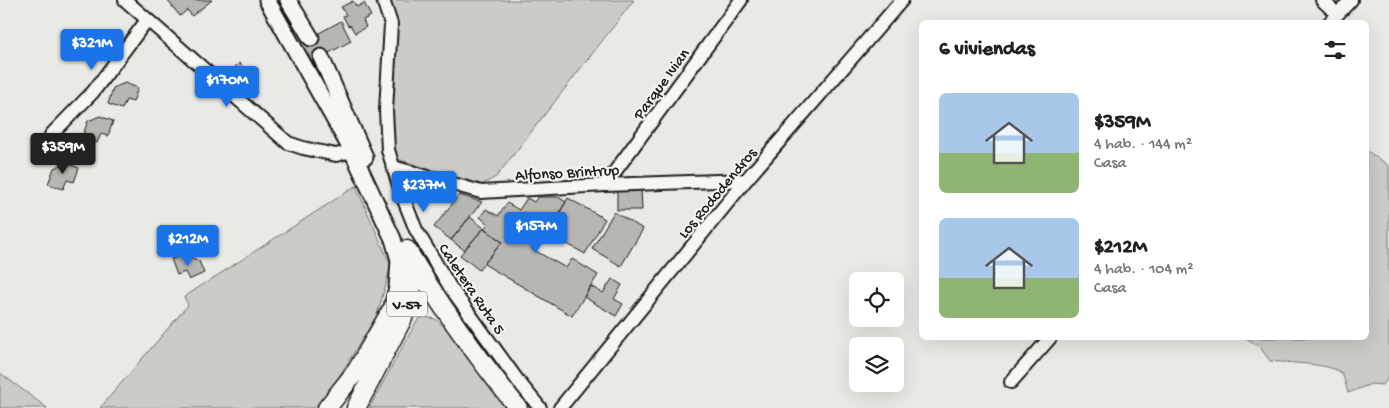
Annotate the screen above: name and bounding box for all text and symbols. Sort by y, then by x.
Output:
pin: $321M [57,28,127,71]
text: $321M [72,35,112,54]
icon: filters [1321,36,1349,64]
text: 6 viviendas [939,38,1035,63]
street label: Parque Ivian [630,45,695,125]
pin: $170M [192,66,262,108]
text: $170M [206,72,248,91]
text: $359M [1094,111,1150,136]
icon: home [979,113,1039,173]
pin: $359M [28,132,98,175]
text: 4 hab. · 144 m² [1094,136,1192,155]
text: $359M [41,139,85,158]
street label: Los Rododendros [675,144,763,244]
text: Casa [1094,155,1126,174]
street label: Alfonso Brintrup [515,162,620,187]
pin: $237M [389,170,459,213]
text: $237M [403,177,445,196]
pin: $157M [501,212,571,254]
text: $157M [515,218,557,237]
pin: $212M [153,224,223,267]
text: $212M [168,231,208,250]
text: $212M [1094,236,1147,261]
icon: home [979,238,1039,298]
street label: Caletera Ruta 5 [433,241,508,339]
text: 4 hab. · 104 m² [1094,261,1194,280]
map controls [849,272,904,392]
button: locate [849,272,904,327]
text: Casa [1094,280,1126,299]
road number: V-57 [387,292,427,316]
button: layers [849,337,904,392]

